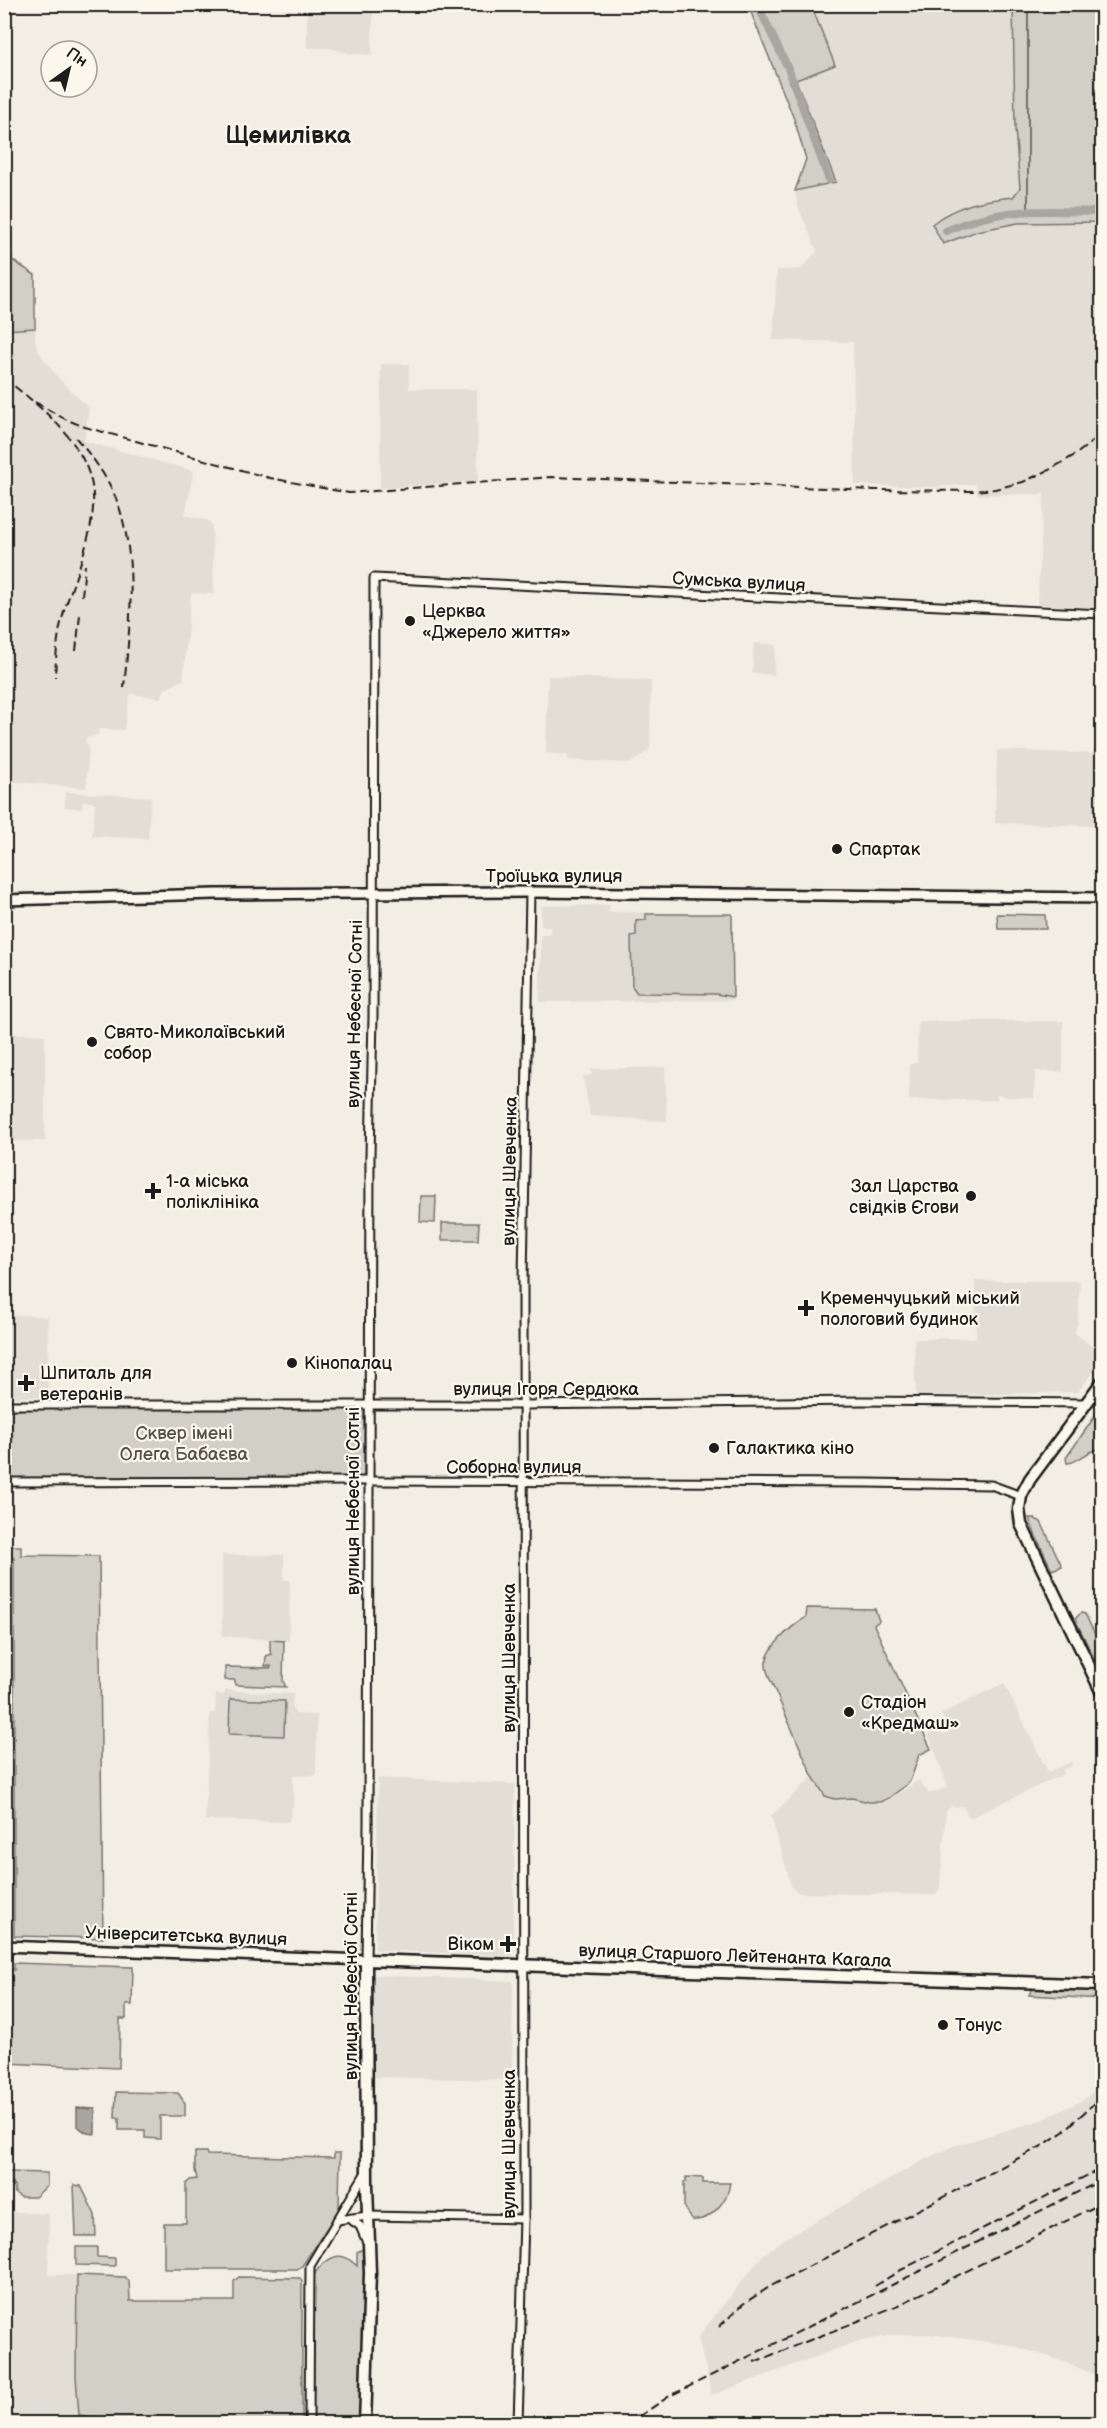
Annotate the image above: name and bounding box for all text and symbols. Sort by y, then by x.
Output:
north arrow [39,39,99,99]
text: Пн [62,44,91,72]
district label: Щемилівка [225,121,352,150]
street label: Сумська вулиця [672,568,806,596]
place label: Церква «Джерело життя» [422,601,571,643]
marker: Церква «Джерело життя» [403,614,417,628]
place label: Спартак [849,839,921,860]
marker: Спартак [830,842,844,856]
street label: Троїцька вулиця [485,866,623,887]
street label: вулиця Небесної Сотні [343,920,367,1108]
place label: Свято-Миколаївський собор [104,1022,285,1064]
marker: Свято-Миколаївський собор [85,1035,99,1049]
street label: вулиця Шевченка [498,1096,522,1246]
place label: 1-а міська поліклініка [166,1171,259,1213]
place label: Зал Царства свідків Єгови [849,1176,959,1218]
marker: 1-а міська поліклініка [144,1182,162,1200]
marker: Зал Царства свідків Єгови [964,1189,978,1203]
place label: Кременчуцький міський пологовий будинок [820,1288,1020,1330]
marker: Кременчуцький міський пологовий будинок [797,1299,815,1317]
place label: Кінопалац [304,1353,393,1374]
marker: Кінопалац [285,1356,299,1370]
place label: Шпиталь для ветеранів [40,1363,152,1405]
marker: Шпиталь для ветеранів [17,1374,35,1392]
street label: вулиця Ігоря Сердюка [453,1379,639,1400]
street label: вулиця Небесної Сотні [343,1407,364,1595]
park label: Сквер імені Олега Бабаєва [120,1423,249,1465]
place label: Галактика кіно [726,1438,854,1459]
marker: Галактика кіно [707,1441,721,1455]
street label: Соборна вулиця [446,1457,582,1478]
street label: вулиця Шевченка [499,1583,520,1733]
place label: Стадіон «Кредмаш» [861,1692,960,1734]
marker: Стадіон «Кредмаш» [842,1705,856,1719]
street label: вулиця Небесної Сотні [341,1892,362,2080]
street label: Університетська вулиця [85,1922,287,1950]
place label: Віком [448,1934,494,1955]
marker: Віком [499,1935,517,1953]
street label: вулиця Старшого Лейтенанта Кагала [578,1940,892,1972]
place label: Тонус [955,2015,1002,2036]
marker: Тонус [936,2018,950,2032]
street label: вулиця Шевченка [499,2069,520,2219]

